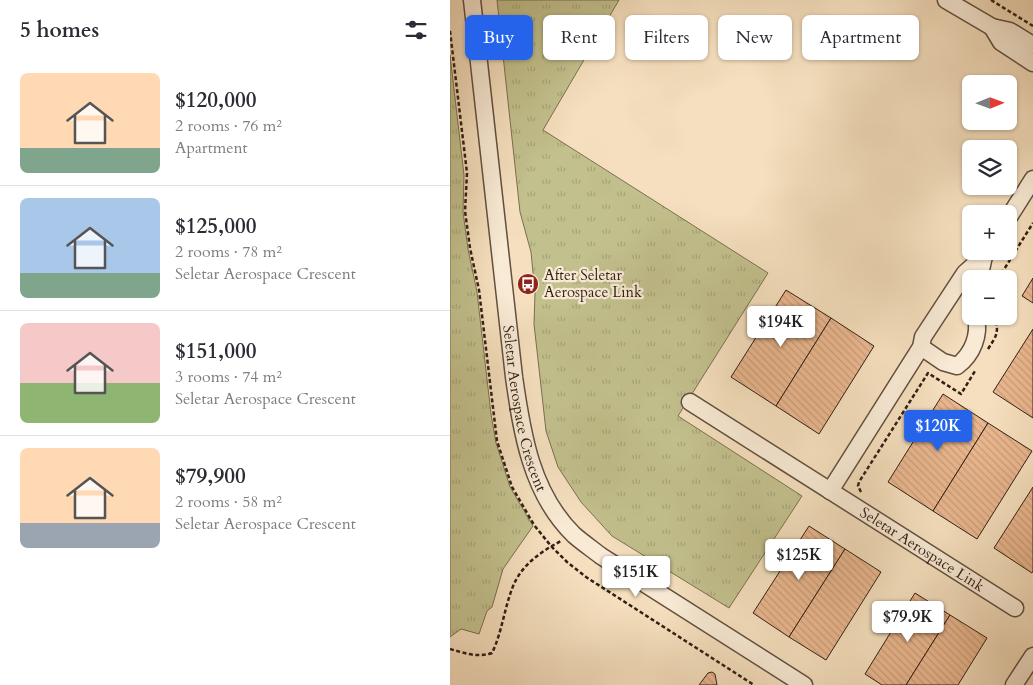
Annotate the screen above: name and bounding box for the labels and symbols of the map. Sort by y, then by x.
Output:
north arrow [962,75,1018,130]
place label: After Seletar Aerospace Link [544,265,642,302]
bus stop icon: After Seletar Aerospace Link [516,272,540,296]
pin: $194K [746,306,816,348]
street label: Seletar Aerospace Crescent [498,324,552,495]
pin: $120K [903,410,973,452]
street label: Seletar Aerospace Link [856,502,988,596]
pin: $125K [764,538,834,581]
pin: $151K [601,556,671,598]
pin: $79.9K [867,600,949,643]

